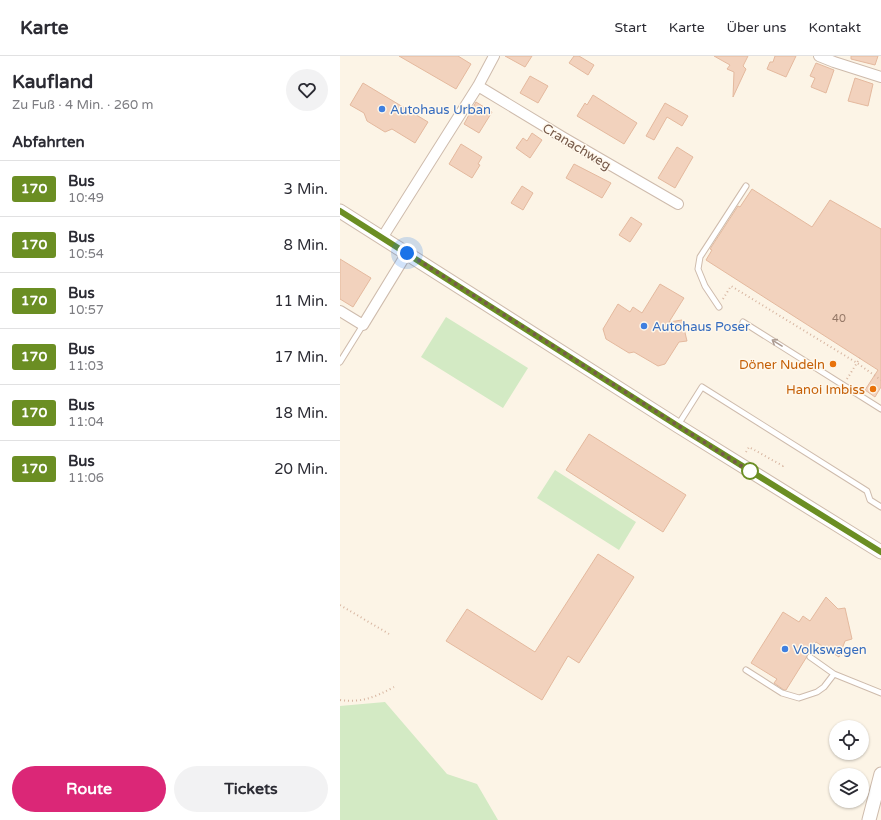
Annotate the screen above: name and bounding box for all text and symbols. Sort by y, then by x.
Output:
text: Karte [20,17,69,39]
text: Start [615,19,647,36]
text: Karte [669,19,705,36]
text: Über uns [727,19,787,36]
text: Kontakt [809,19,861,36]
button: heart [286,69,328,111]
text: Kaufland [12,71,93,93]
text: Zu Fuß · 4 Min. · 260 m [12,97,153,113]
place label: Autohaus Urban [390,102,491,118]
marker: Autohaus Urban [377,104,387,114]
street label: Cranachweg [539,120,614,174]
text: Abfahrten [12,133,85,151]
text: Bus [68,172,95,190]
text: 170 [21,180,47,197]
text: 3 Min. [284,180,328,198]
text: 10:49 [68,190,104,206]
text: Bus [68,228,95,246]
text: 170 [21,236,47,253]
text: 8 Min. [284,236,328,254]
your location [397,243,417,263]
text: 10:54 [68,246,104,262]
text: Bus [68,284,95,302]
text: 170 [21,292,47,309]
text: 11 Min. [274,292,328,310]
text: 10:57 [68,302,104,318]
house number: 40 [832,312,846,325]
place label: Autohaus Poser [652,319,750,335]
marker: Autohaus Poser [639,321,649,331]
one-way arrow [772,339,783,347]
text: Bus [68,340,95,358]
text: 170 [21,348,47,365]
text: 17 Min. [274,348,328,366]
place label: Döner Nudeln [739,357,825,373]
text: 11:03 [68,358,104,374]
marker: Döner Nudeln [828,359,838,369]
place label: Hanoi Imbiss [786,382,865,398]
marker: Hanoi Imbiss [868,384,878,394]
text: Bus [68,396,95,414]
text: 170 [21,404,47,421]
text: 18 Min. [274,404,328,422]
text: 11:04 [68,414,104,430]
text: Bus [68,452,95,470]
text: 170 [21,460,47,477]
text: 20 Min. [274,460,328,478]
unlabelled marker [741,462,759,480]
text: 11:06 [68,470,104,486]
place label: Volkswagen [793,642,867,658]
marker: Volkswagen [780,644,790,654]
map controls [829,720,869,808]
button: locate [829,720,869,760]
button: Route [12,766,166,812]
button: Tickets [174,766,328,812]
button: layers [829,768,869,808]

